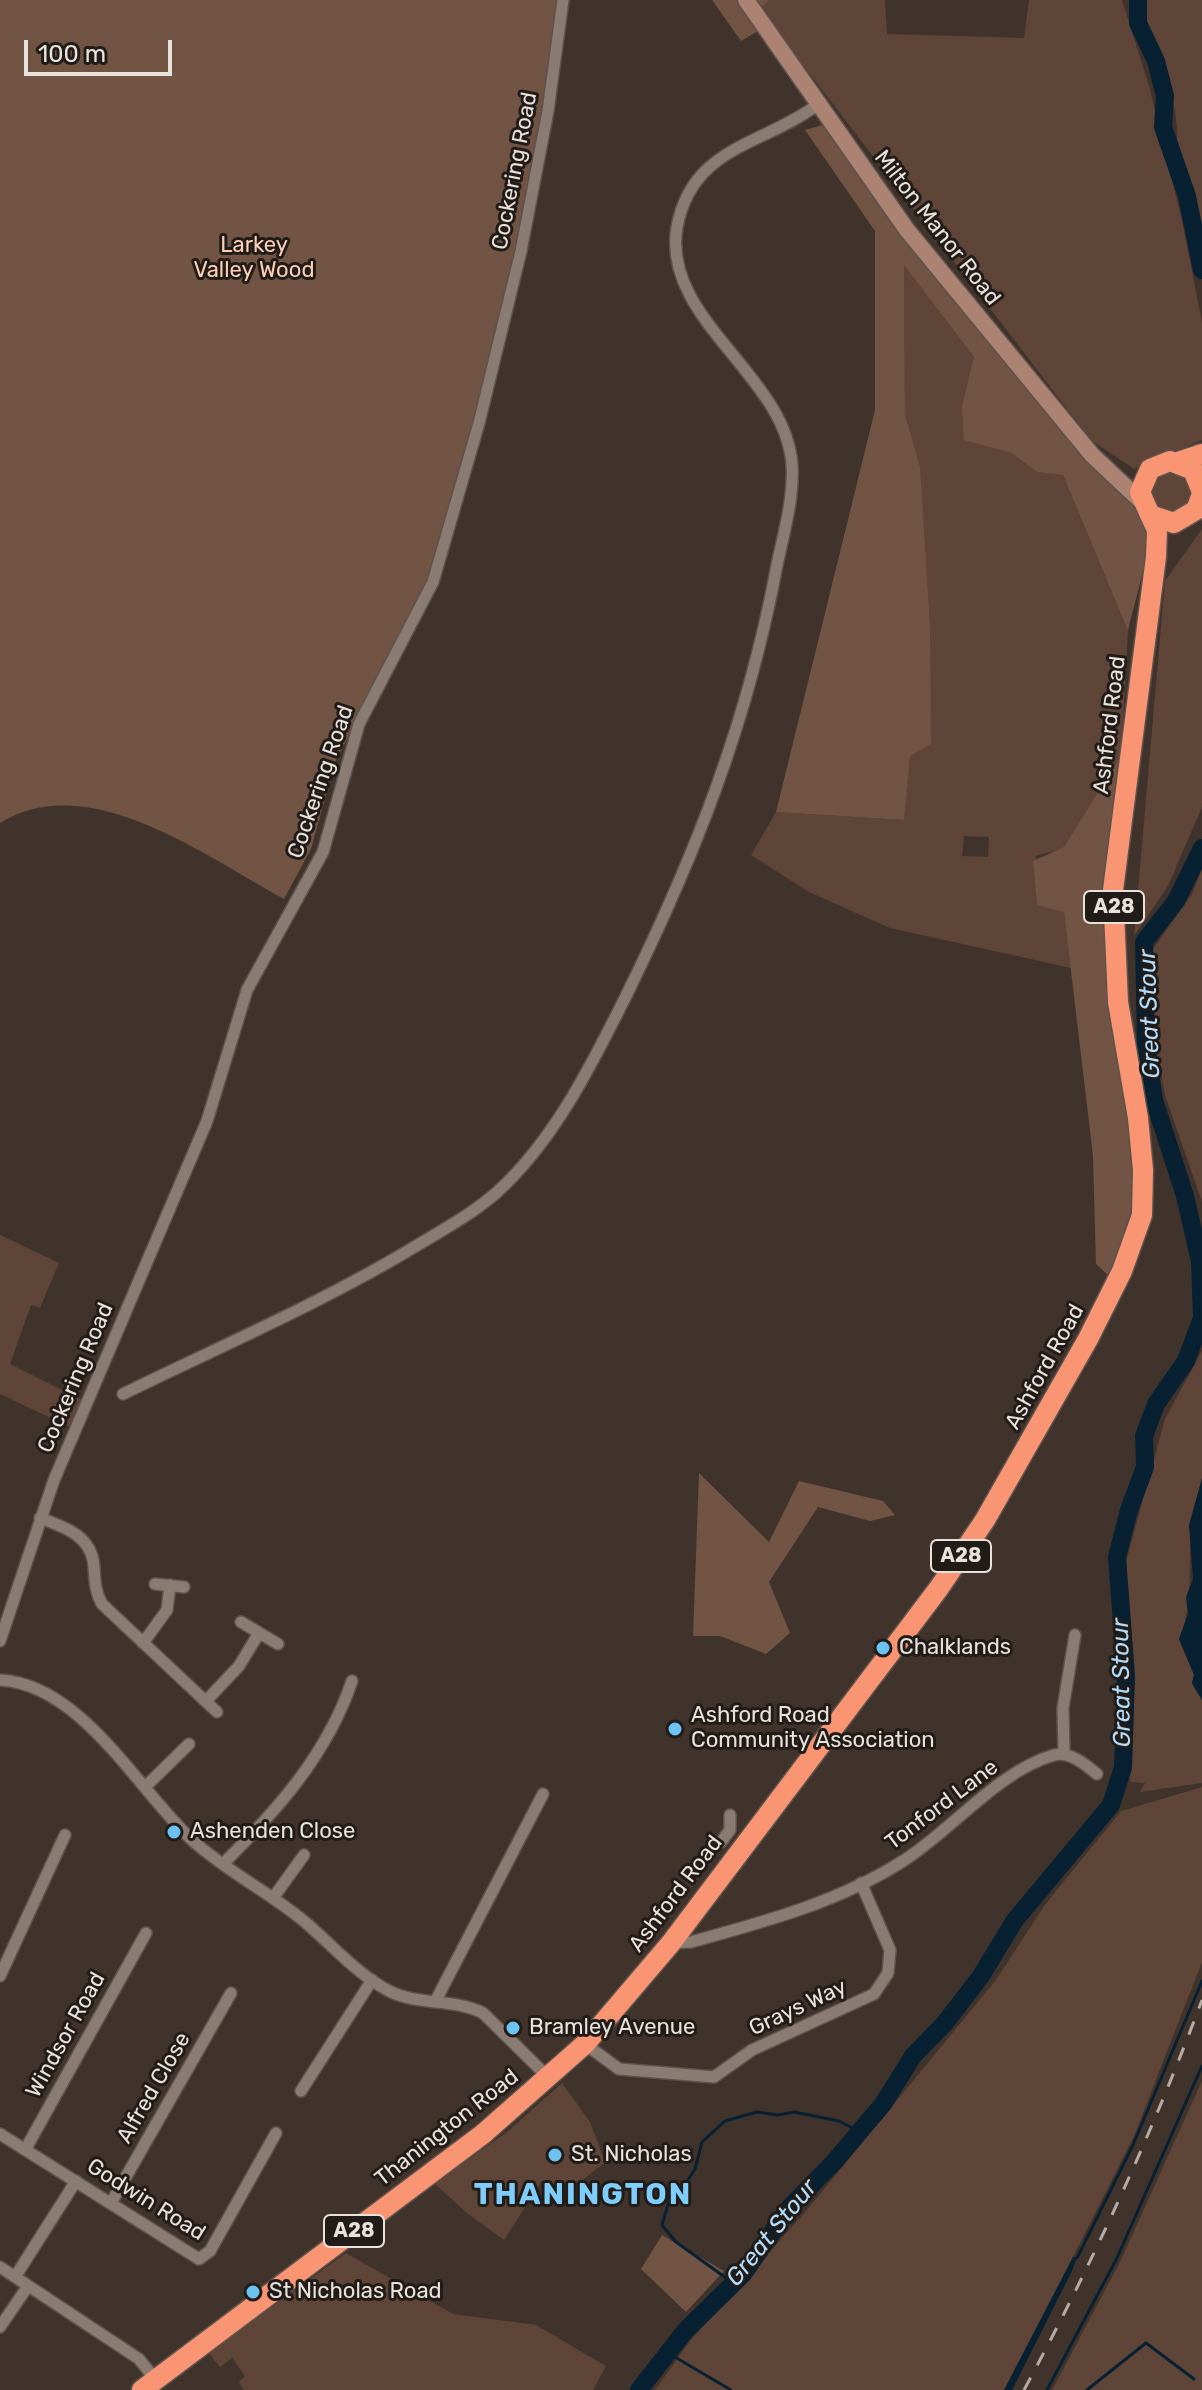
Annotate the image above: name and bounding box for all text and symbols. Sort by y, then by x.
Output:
scale bar [28,24,176,74]
text: 100 m [38,40,106,68]
street label: Cockering Road [487,90,543,252]
street label: Milton Manor Road [868,145,1006,311]
park label: Larkey Valley Wood [194,233,314,284]
street label: Ashford Road [1088,655,1132,795]
street label: Cockering Road [282,702,360,862]
road number: A28 [1084,891,1144,923]
water label: Great Stour [1133,949,1167,1079]
street label: Cockering Road [33,1299,119,1457]
street label: Ashford Road [1000,1300,1090,1434]
road number: A28 [931,1540,991,1572]
water label: Great Stour [1106,1618,1138,1748]
place label: Chalklands [899,1635,1011,1661]
marker: Chalklands [874,1639,892,1657]
place label: Ashford Road Community Association [691,1703,935,1754]
marker: Ashford Road Community Association [666,1720,684,1738]
street label: Tonford Lane [881,1754,1003,1856]
place label: Ashenden Close [190,1819,355,1845]
marker: Ashenden Close [165,1823,183,1841]
street label: Ashford Road [624,1831,728,1957]
street label: Windsor Road [21,1968,111,2102]
street label: Grays Way [745,1974,851,2042]
place label: Bramley Avenue [529,2015,695,2041]
marker: Bramley Avenue [504,2019,522,2037]
street label: Alfred Close [112,2028,196,2148]
street label: Thanington Road [370,2064,524,2192]
place label: St. Nicholas [571,2142,692,2168]
marker: St. Nicholas [546,2146,564,2164]
street label: Godwin Road [82,2153,210,2247]
water label: Great Stour [720,2174,824,2292]
district label: THANINGTON [474,2177,692,2213]
road number: A28 [324,2215,384,2247]
place label: St Nicholas Road [269,2279,442,2305]
marker: St Nicholas Road [244,2283,262,2301]

